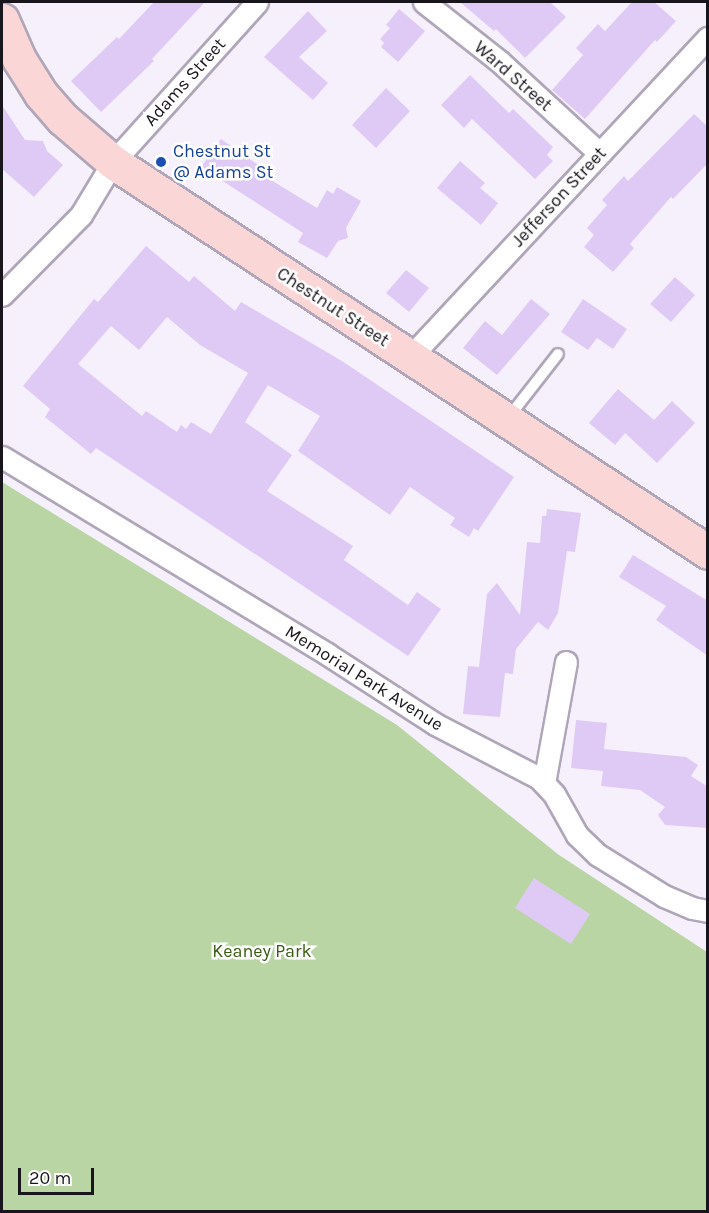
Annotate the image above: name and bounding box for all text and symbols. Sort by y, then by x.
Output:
street label: Adams Street [140,34,230,130]
street label: Ward Street [470,36,556,116]
place label: Chestnut St @ Adams St [173,141,273,184]
street label: Jefferson Street [507,143,611,251]
marker: Chestnut St @ Adams St [154,155,168,169]
street label: Chestnut Street [273,263,393,351]
street label: Memorial Park Avenue [281,621,447,735]
park label: Keaney Park [212,940,312,962]
scale bar [21,1156,98,1194]
text: 20 m [29,1167,71,1189]

